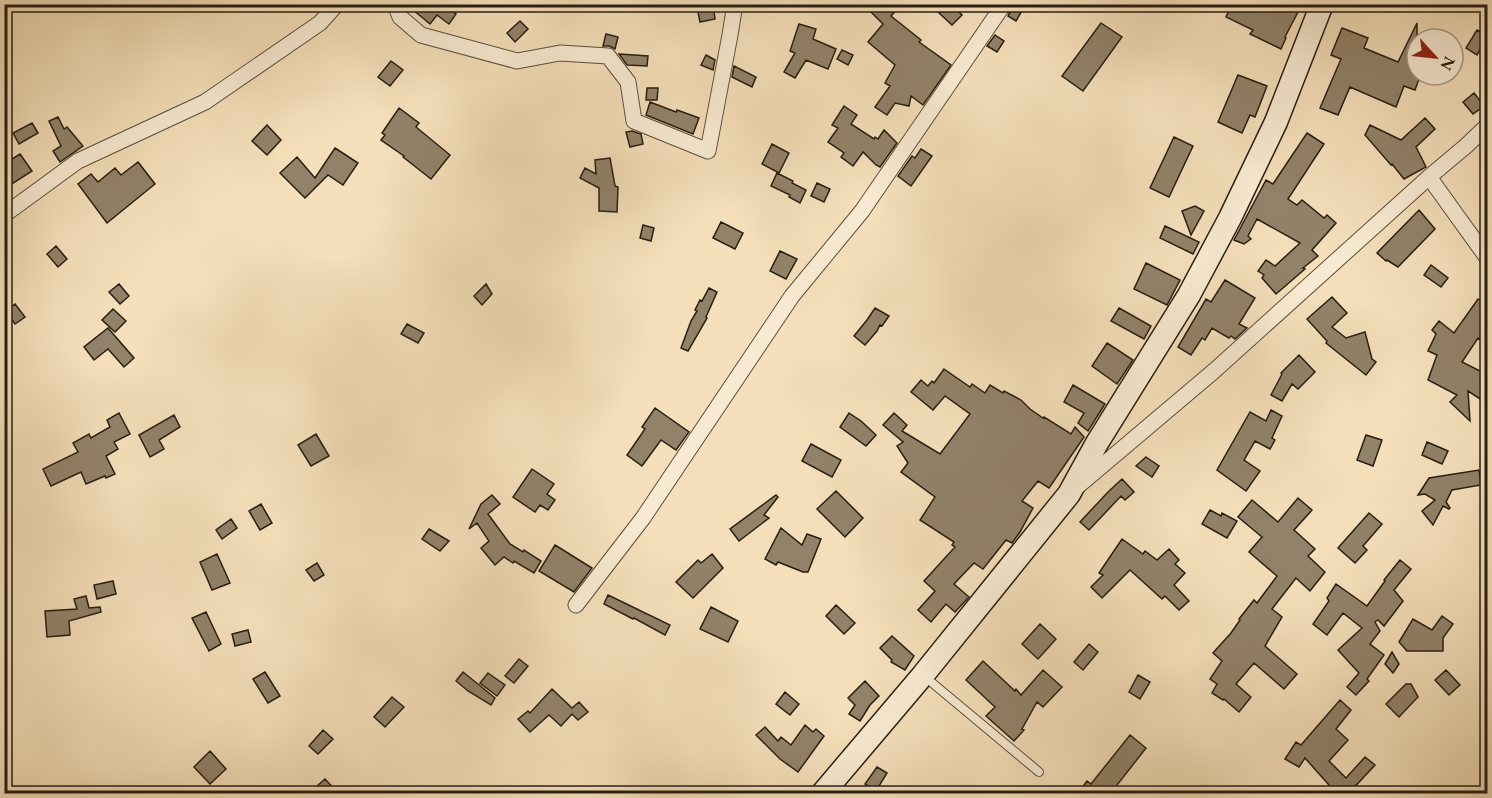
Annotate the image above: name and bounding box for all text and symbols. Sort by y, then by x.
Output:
north arrow [1405,27,1465,87]
text: N [1436,53,1460,74]

